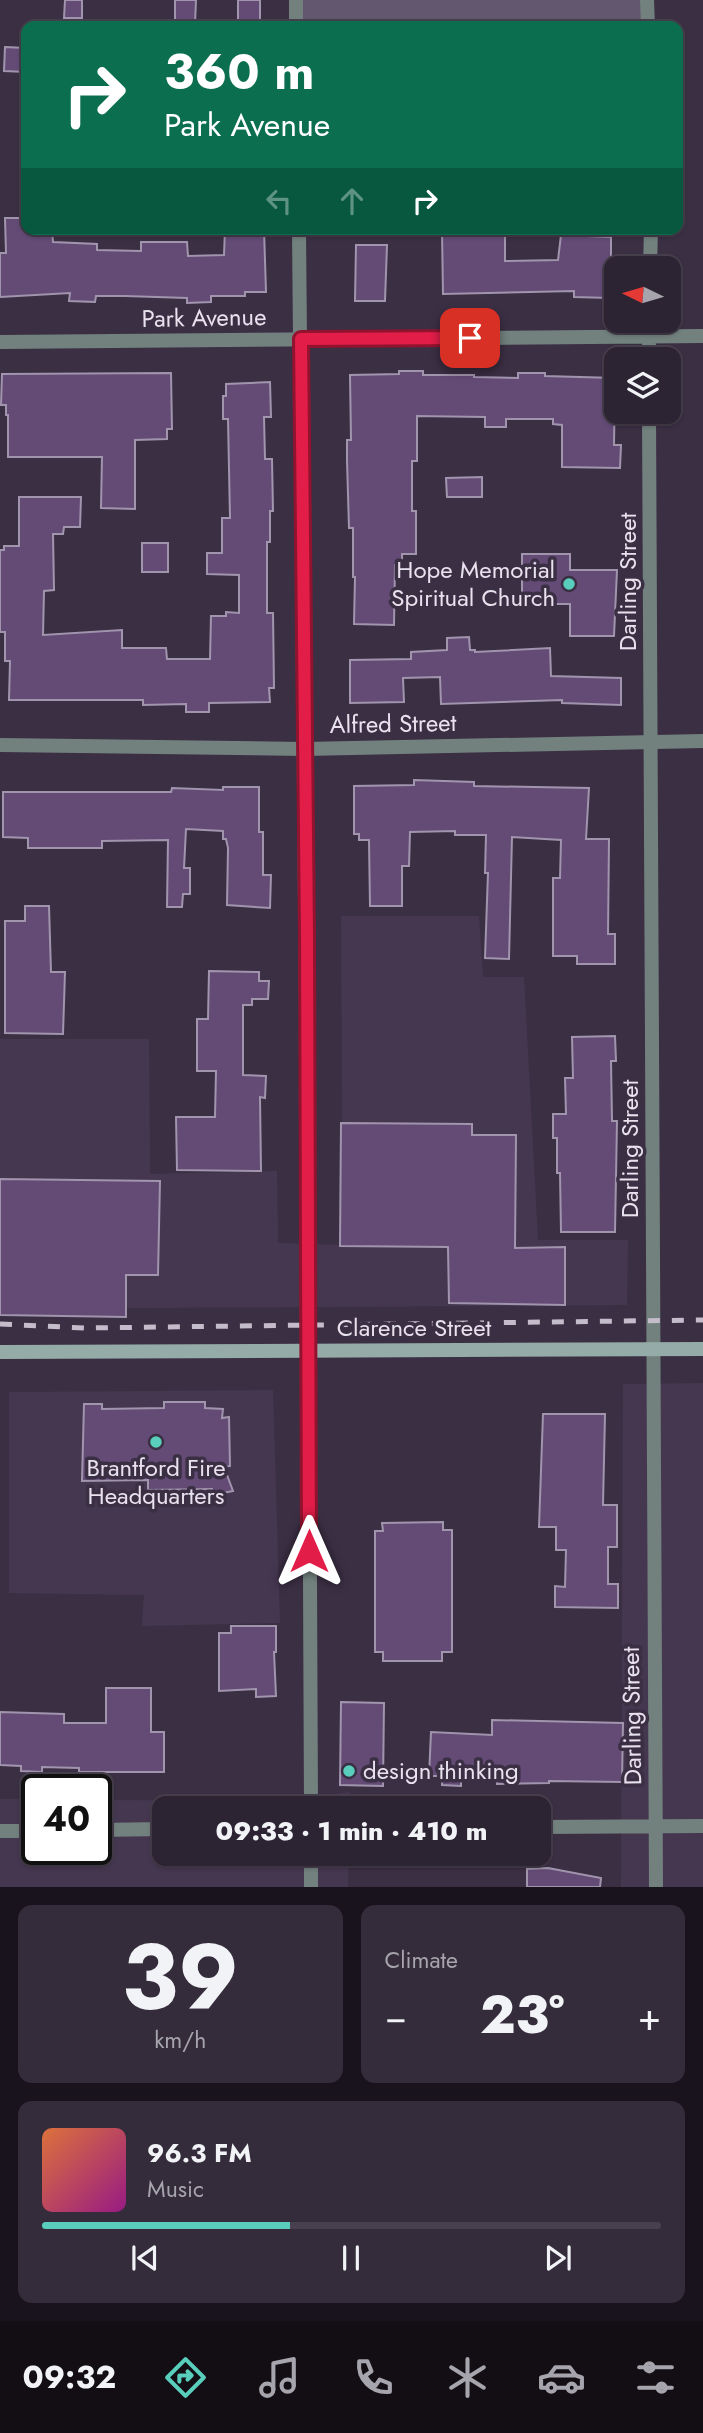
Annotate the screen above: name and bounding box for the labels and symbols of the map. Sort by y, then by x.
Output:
north arrow [604,256,681,332]
street label: Park Avenue [141,299,267,336]
pin [440,308,500,368]
street label: Darling Street [610,512,645,651]
place label: Hope Memorial Spiritual Church [391,552,555,615]
marker: Hope Memorial Spiritual Church [561,576,577,592]
street label: Alfred Street [329,705,457,742]
street label: Darling Street [612,1079,647,1218]
street label: Clarence Street [337,1310,492,1345]
marker: Brantford Fire Headquarters [148,1434,164,1450]
place label: Brantford Fire Headquarters [86,1450,226,1513]
position arrow [272,1514,346,1588]
street label: Darling Street [613,1646,650,1786]
place label: design thinking [363,1753,519,1788]
marker: design thinking [341,1763,357,1779]
speed limit sign: 40 [21,1774,112,1865]

